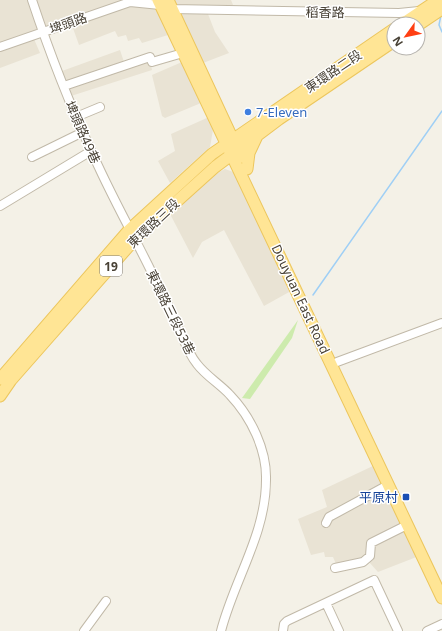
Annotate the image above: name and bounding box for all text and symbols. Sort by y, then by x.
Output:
street label: 稻香路 [305,3,345,21]
street label: 埤頭路 [47,8,89,38]
north arrow [386,16,426,56]
text: N [388,34,406,50]
street label: 東環路二段 [301,45,365,97]
street label: 埤頭路49巷 [61,98,105,166]
place label: 7-Eleven [256,103,307,121]
marker: 7-Eleven [243,107,253,117]
street label: 東環路三段 [123,194,183,252]
street label: Douyuan East Road [268,241,334,357]
road number: 19 [100,256,122,276]
street label: 東環路三段53巷 [143,266,199,358]
place label: 平原村 [359,488,398,506]
marker: 平原村 [401,492,411,502]

